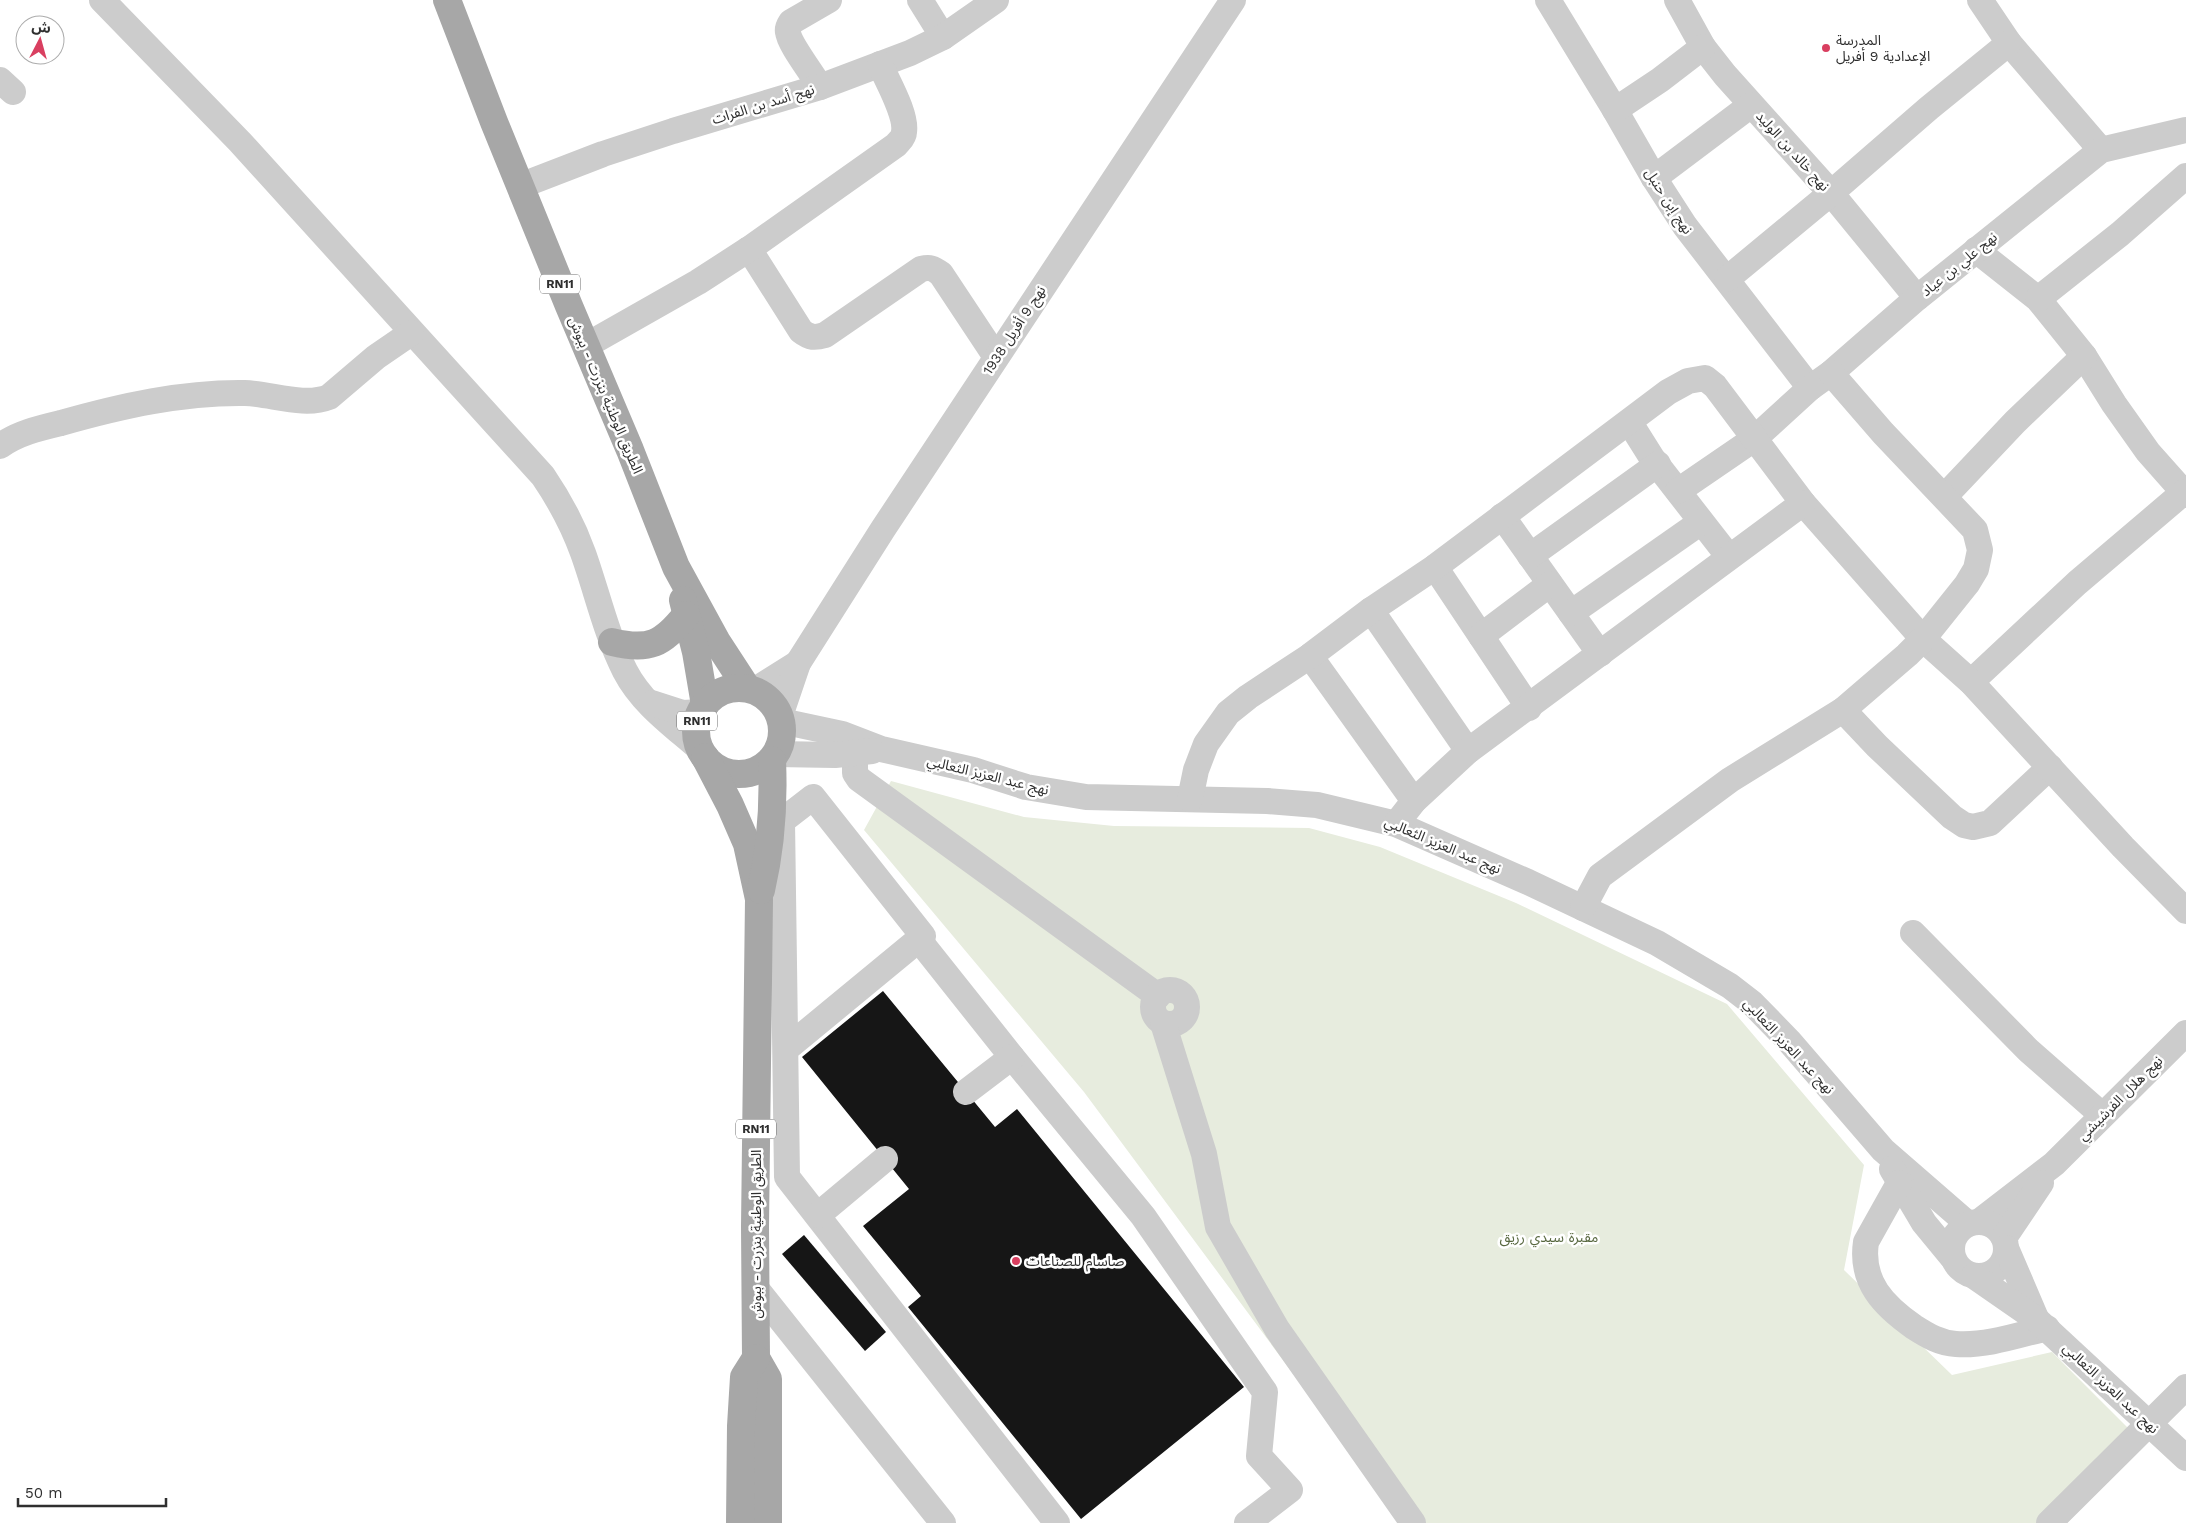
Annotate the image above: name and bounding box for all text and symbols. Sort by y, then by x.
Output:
north arrow [15,15,65,65]
text: ش [31,18,52,36]
place label: المدرسة الإعدادية 9 أفريل [1836,32,1930,66]
marker: المدرسة الإعدادية 9 أفريل [1820,42,1832,54]
street label: نهج أسد بن الفرات [710,80,817,130]
street label: نهج خالد بن الوليد [1751,108,1833,196]
street label: نهج إبن حنبل [1639,165,1696,239]
street label: نهج علي بن عياد [1918,228,2002,302]
road number: RN11 [540,274,580,294]
street label: نهج 9 أفريل 1938 [979,282,1051,379]
street label: الطريق الوطنية بنزرت - ببوش [564,314,646,477]
road number: RN11 [677,711,717,730]
street label: نهج عبد العزيز الثعالبي [925,752,1051,801]
street label: نهج عبد العزيز الثعالبي [1381,813,1504,880]
street label: نهج عبد العزيز الثعالبي [1738,995,1838,1100]
street label: نهج هلال الفرشيشي [2074,1052,2168,1146]
road number: RN11 [736,1120,776,1138]
street label: الطريق الوطنية بنزرت - ببوش [748,1150,766,1318]
park label: مقبرة سيدي رزيق [1500,1229,1598,1248]
place label: صاسام للصناعات [1026,1253,1125,1272]
marker: صاسام للصناعات [1010,1255,1022,1267]
street label: نهج عبد العزيز الثعالبي [2058,1340,2162,1439]
scale bar [18,1476,165,1508]
text: 50 m [25,1484,62,1502]

